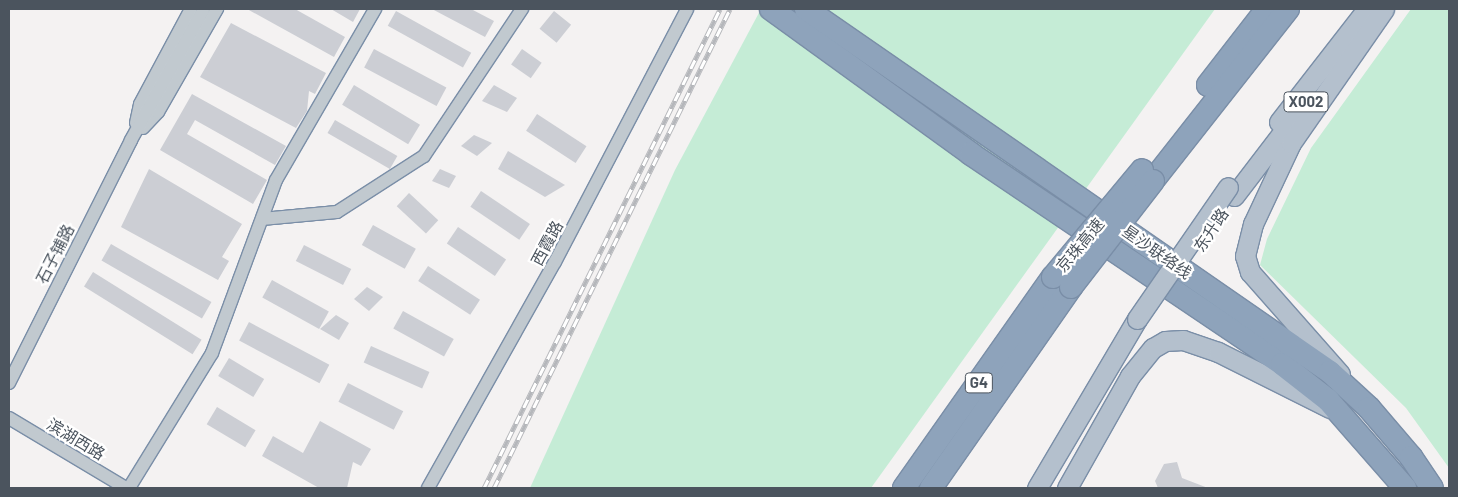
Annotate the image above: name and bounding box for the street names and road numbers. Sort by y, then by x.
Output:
road number: X002 [1284,90,1328,114]
street label: 东升路 [1190,205,1232,255]
street label: 京珠高速 [1052,214,1108,276]
street label: 西霞路 [527,217,567,269]
street label: 石子铺路 [32,221,78,287]
street label: 星沙联络线 [1119,221,1195,283]
road number: G4 [964,370,994,396]
street label: 滨湖西路 [44,414,108,464]

